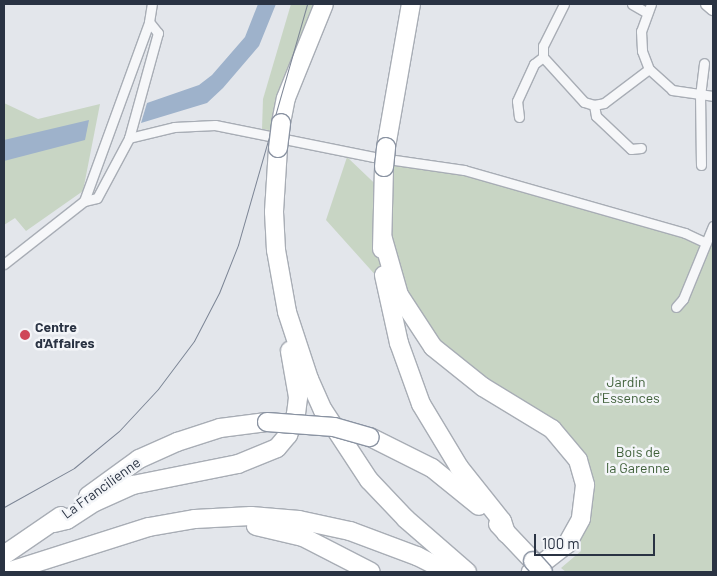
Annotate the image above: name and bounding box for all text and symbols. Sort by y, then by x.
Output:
place label: Centre d'Affaires [35,319,94,352]
marker: Centre d'Affaires [19,329,31,341]
park label: Jardin d'Essences [592,374,660,407]
park label: Bois de la Garenne [606,444,670,477]
street label: La Francilienne [58,454,144,522]
scale bar [537,524,658,556]
text: 100 m [542,534,580,552]

